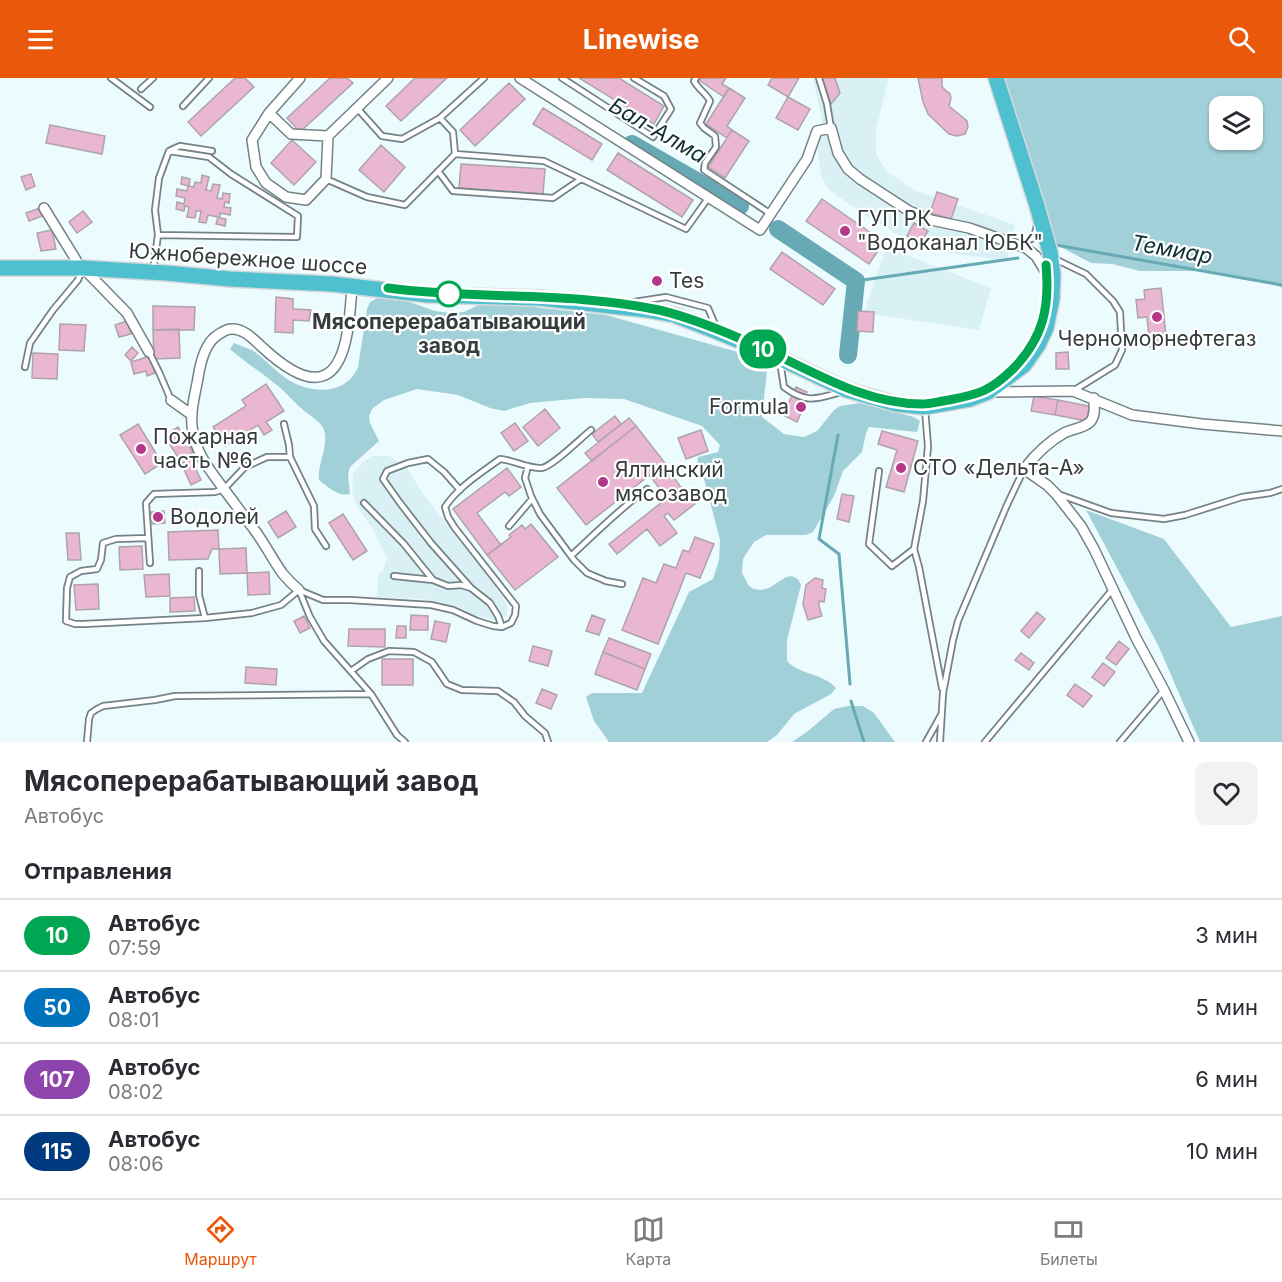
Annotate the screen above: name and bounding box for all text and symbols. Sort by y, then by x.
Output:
icon: menu [24,23,57,56]
text: Linewise [583,23,699,56]
icon: search [1225,23,1258,56]
water label: Бал-Алма [605,92,711,168]
map controls [1209,96,1263,150]
button: layers [1209,96,1263,150]
place label: ГУП РК "Водоканал ЮБК" [857,206,1043,255]
marker: ГУП РК "Водоканал ЮБК" [838,224,852,238]
water label: Темиар [1129,229,1215,269]
street label: Южнобережное шоссе [128,238,368,279]
place label: Tes [669,268,704,293]
marker: Tes [650,274,664,288]
marker: Мясоперерабатывающий завод [436,281,462,307]
place label: Мясоперерабатывающий завод [312,309,586,358]
marker: Черноморнефтегаз [1150,310,1164,324]
place label: Черноморнефтегаз [1058,326,1256,351]
line badge: 10 [736,330,790,368]
text: 10 [751,337,775,362]
place label: Formula [709,394,789,419]
marker: Formula [794,400,808,414]
place label: Пожарная часть №6 [153,424,258,473]
marker: Пожарная часть №6 [134,442,148,456]
place label: СТО «Дельта-А» [913,455,1085,480]
place label: Ялтинский мясозавод [615,457,727,506]
marker: СТО «Дельта-А» [894,461,908,475]
marker: Ялтинский мясозавод [596,475,610,489]
place label: Водолей [170,504,259,529]
marker: Водолей [151,510,165,524]
button: heart [1195,762,1258,825]
text: Мясоперерабатывающий завод [24,764,479,798]
text: Автобус [24,804,104,828]
text: Отправления [24,858,172,884]
text: Автобус [108,910,201,936]
text: 3 мин [1195,922,1258,948]
text: 10 [45,923,69,948]
text: 07:59 [108,936,161,960]
text: Автобус [108,982,201,1008]
text: 5 мин [1195,994,1258,1020]
text: 50 [43,995,71,1020]
text: 08:01 [108,1008,160,1032]
text: Автобус [108,1054,201,1080]
text: 6 мин [1195,1066,1258,1092]
text: 107 [39,1067,75,1092]
text: 08:02 [108,1080,164,1104]
text: Автобус [108,1126,201,1152]
text: 10 мин [1186,1138,1258,1164]
text: 115 [41,1139,73,1164]
text: 08:06 [108,1152,164,1176]
tab: Маршрут [184,1213,257,1269]
tab: Карта [625,1213,671,1269]
tab: Билеты [1040,1213,1098,1269]

